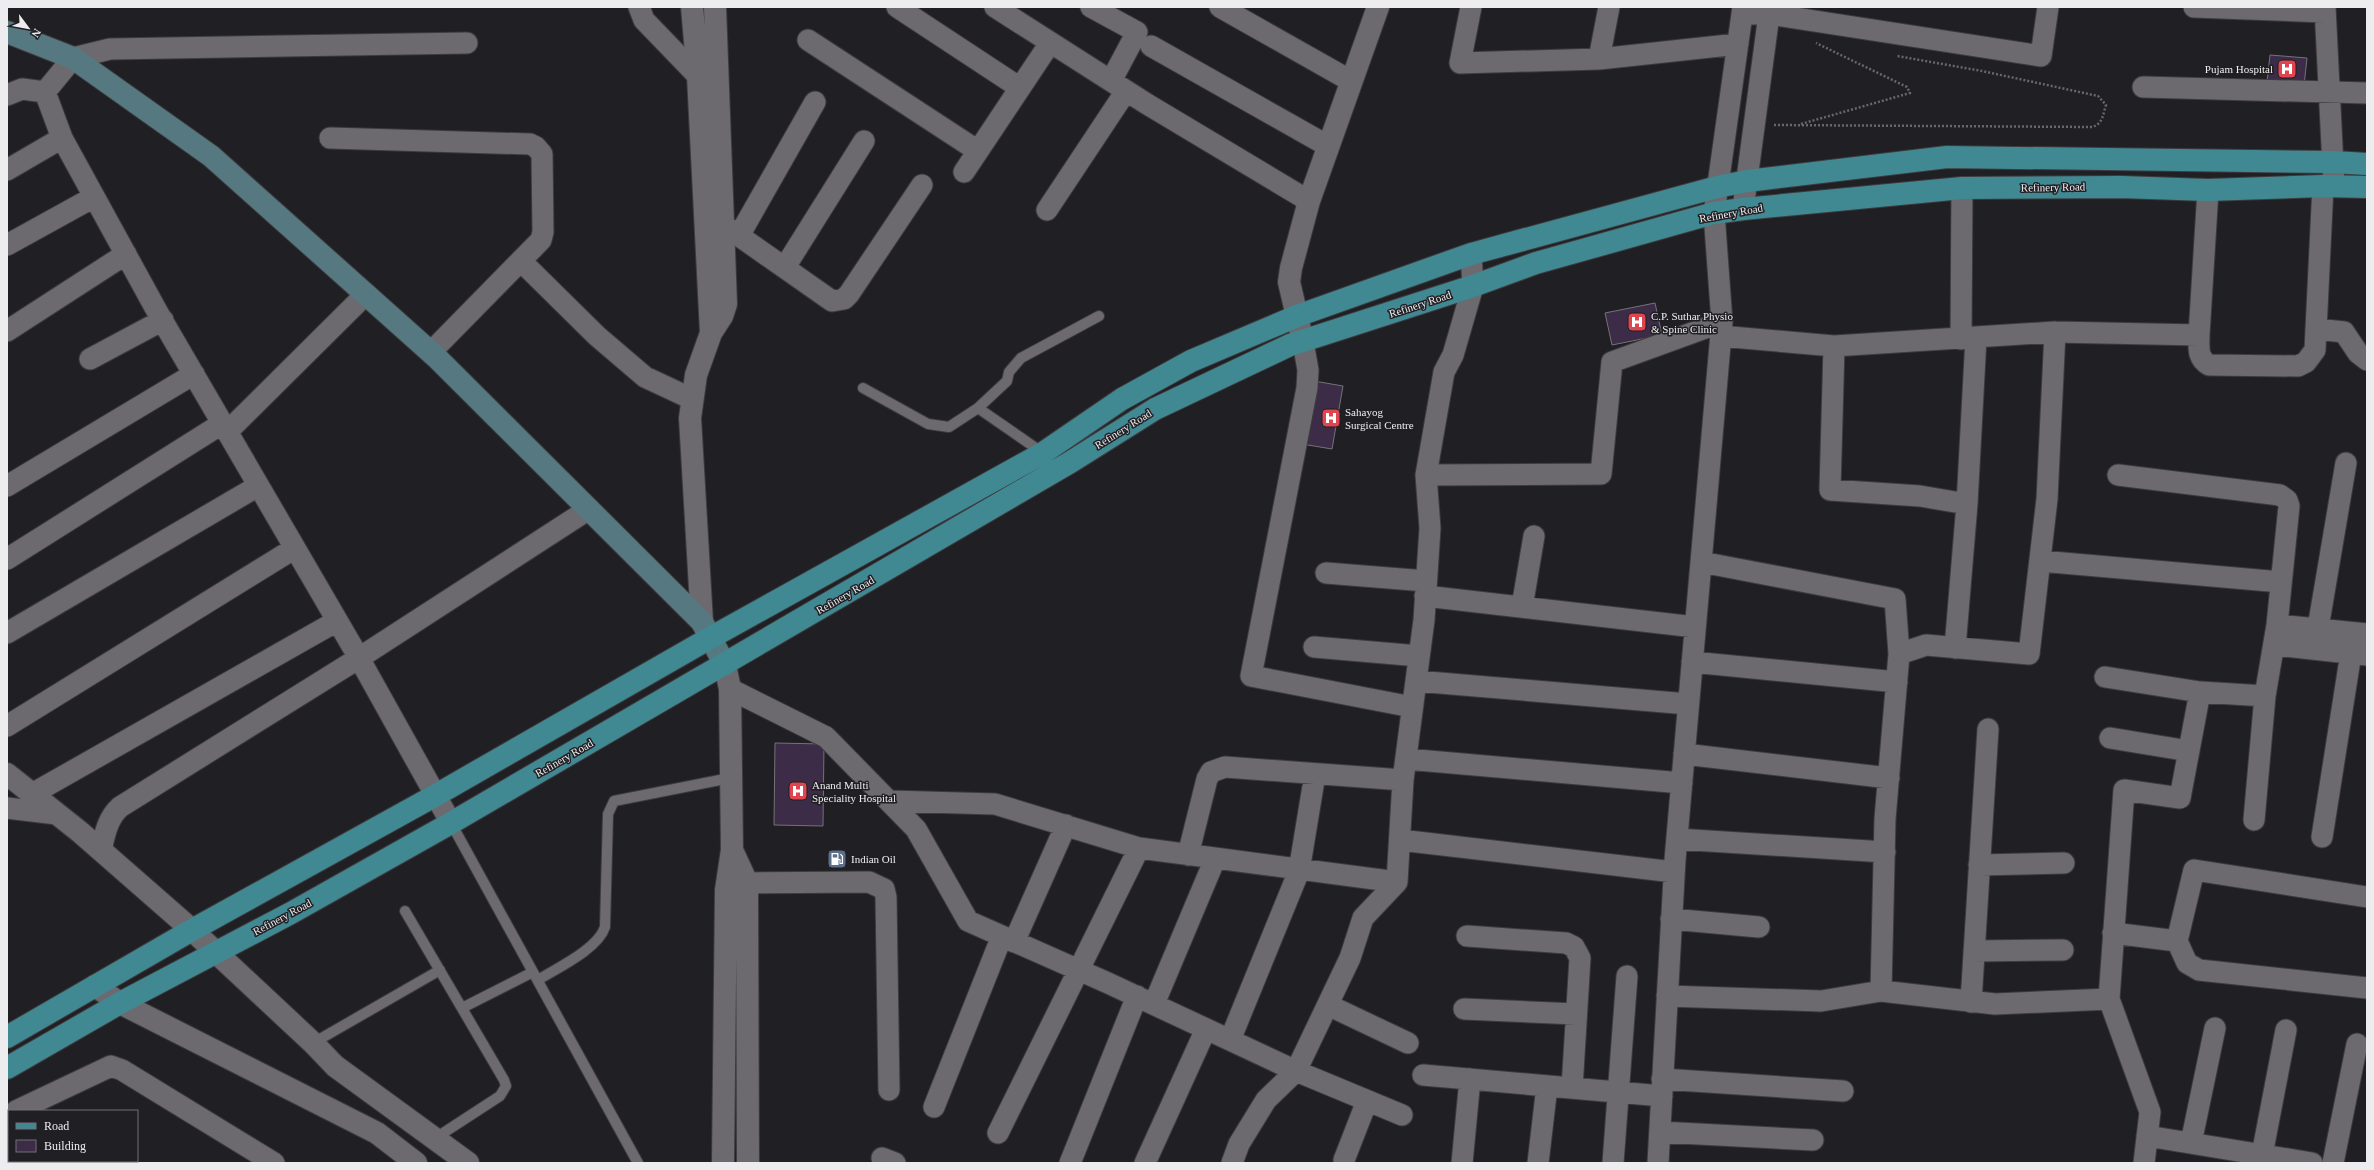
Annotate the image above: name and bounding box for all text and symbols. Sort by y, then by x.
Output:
north arrow [8,8,48,48]
text: N [29,27,44,40]
hospital icon: Pujam Hospital [2276,58,2298,80]
place label: Pujam Hospital [2205,63,2273,75]
street label: Refinery Road [2021,180,2086,194]
street label: Refinery Road [1698,201,1764,225]
street label: Refinery Road [1387,288,1453,320]
place label: C.P. Suthar Physio & Spine Clinic [1651,310,1733,335]
hospital icon: C.P. Suthar Physio & Spine Clinic [1626,311,1648,333]
place label: Sahayog Surgical Centre [1345,406,1414,431]
street label: Refinery Road [1092,407,1154,451]
hospital icon: Sahayog Surgical Centre [1320,407,1342,429]
street label: Refinery Road [814,573,876,616]
street label: Refinery Road [533,736,595,779]
place label: Anand Multi Speciality Hospital [812,779,896,804]
hospital icon: Anand Multi Speciality Hospital [787,780,809,802]
fuel station icon: Indian Oil [826,848,848,870]
place label: Indian Oil [851,853,896,865]
street label: Refinery Road [251,896,314,937]
legend [8,1110,138,1162]
text: Road [44,1119,69,1133]
text: Building [44,1139,86,1153]

